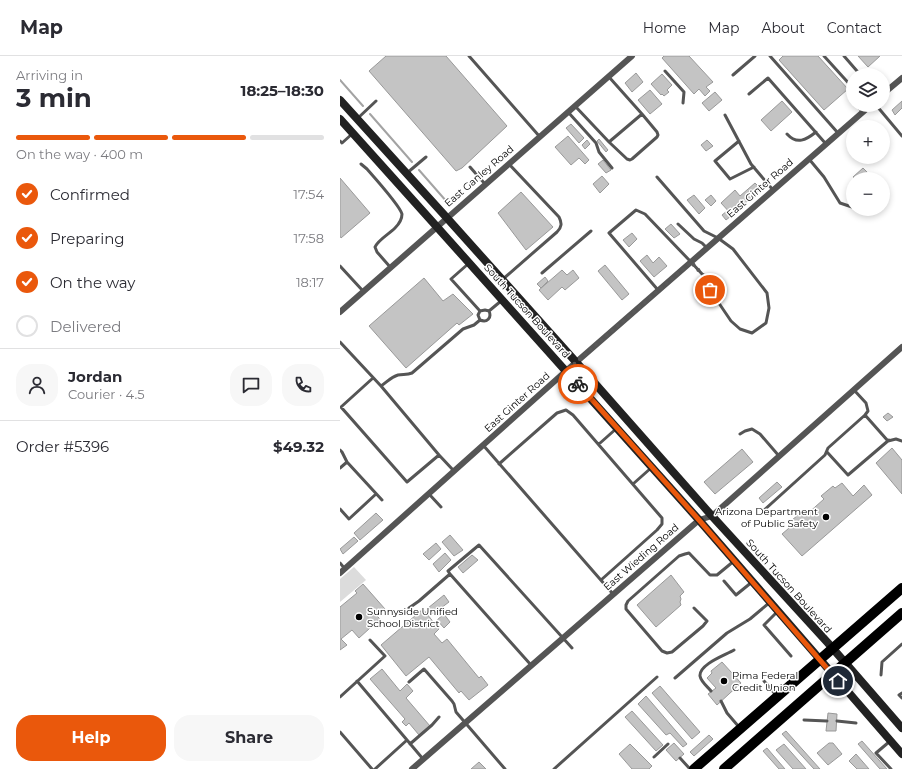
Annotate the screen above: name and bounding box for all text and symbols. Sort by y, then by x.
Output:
text: Map [20,16,63,39]
text: Home [643,19,686,37]
text: Map [708,19,739,37]
text: About [761,19,805,37]
text: Contact [827,19,882,37]
text: Arriving in [16,67,83,83]
map controls [846,68,890,216]
button: layers [846,68,890,112]
text: 18:25–18:30 [241,81,324,100]
text: 3 min [16,82,92,114]
button: + [846,120,890,164]
street label: East Ganley Road [442,142,516,210]
text: On the way · 400 m [16,146,143,162]
street label: East Ginter Road [724,156,796,220]
button: − [846,172,890,216]
icon: check [16,183,38,205]
text: Confirmed [50,185,130,204]
text: 17:54 [293,186,324,202]
icon: check [16,227,38,249]
text: Preparing [50,229,125,248]
text: 17:58 [294,230,324,246]
street label: South Tucson Boulevard [481,261,573,361]
icon: check [16,271,38,293]
text: On the way [50,273,135,292]
pin [693,273,727,307]
text: 18:17 [296,274,324,290]
icon: bag [699,279,721,301]
text: Delivered [50,317,122,336]
button: person [16,364,58,406]
button: chat [230,364,272,406]
button: phone [282,364,324,406]
courier [558,364,598,404]
text: Jordan [68,367,122,386]
street label: East Ginter Road [481,369,553,435]
icon: bike [567,373,589,395]
text: Courier · 4.5 [68,386,145,402]
text: Order #5396 [16,437,109,456]
text: $49.32 [273,437,324,456]
place label: Arizona Department of Public Safety [715,505,819,530]
marker: Arizona Department of Public Safety [821,512,831,522]
street label: East Wieding Road [601,521,681,593]
street label: South Tucson Boulevard [743,536,835,636]
place label: Sunnyside Unified School District [367,605,458,630]
marker: Sunnyside Unified School District [354,612,364,622]
pin [821,664,855,698]
place label: Pima Federal Credit Union [732,669,798,694]
icon: home [827,670,849,692]
marker: Pima Federal Credit Union [719,676,729,686]
button: Help [16,715,166,761]
button: Share [174,715,324,761]

